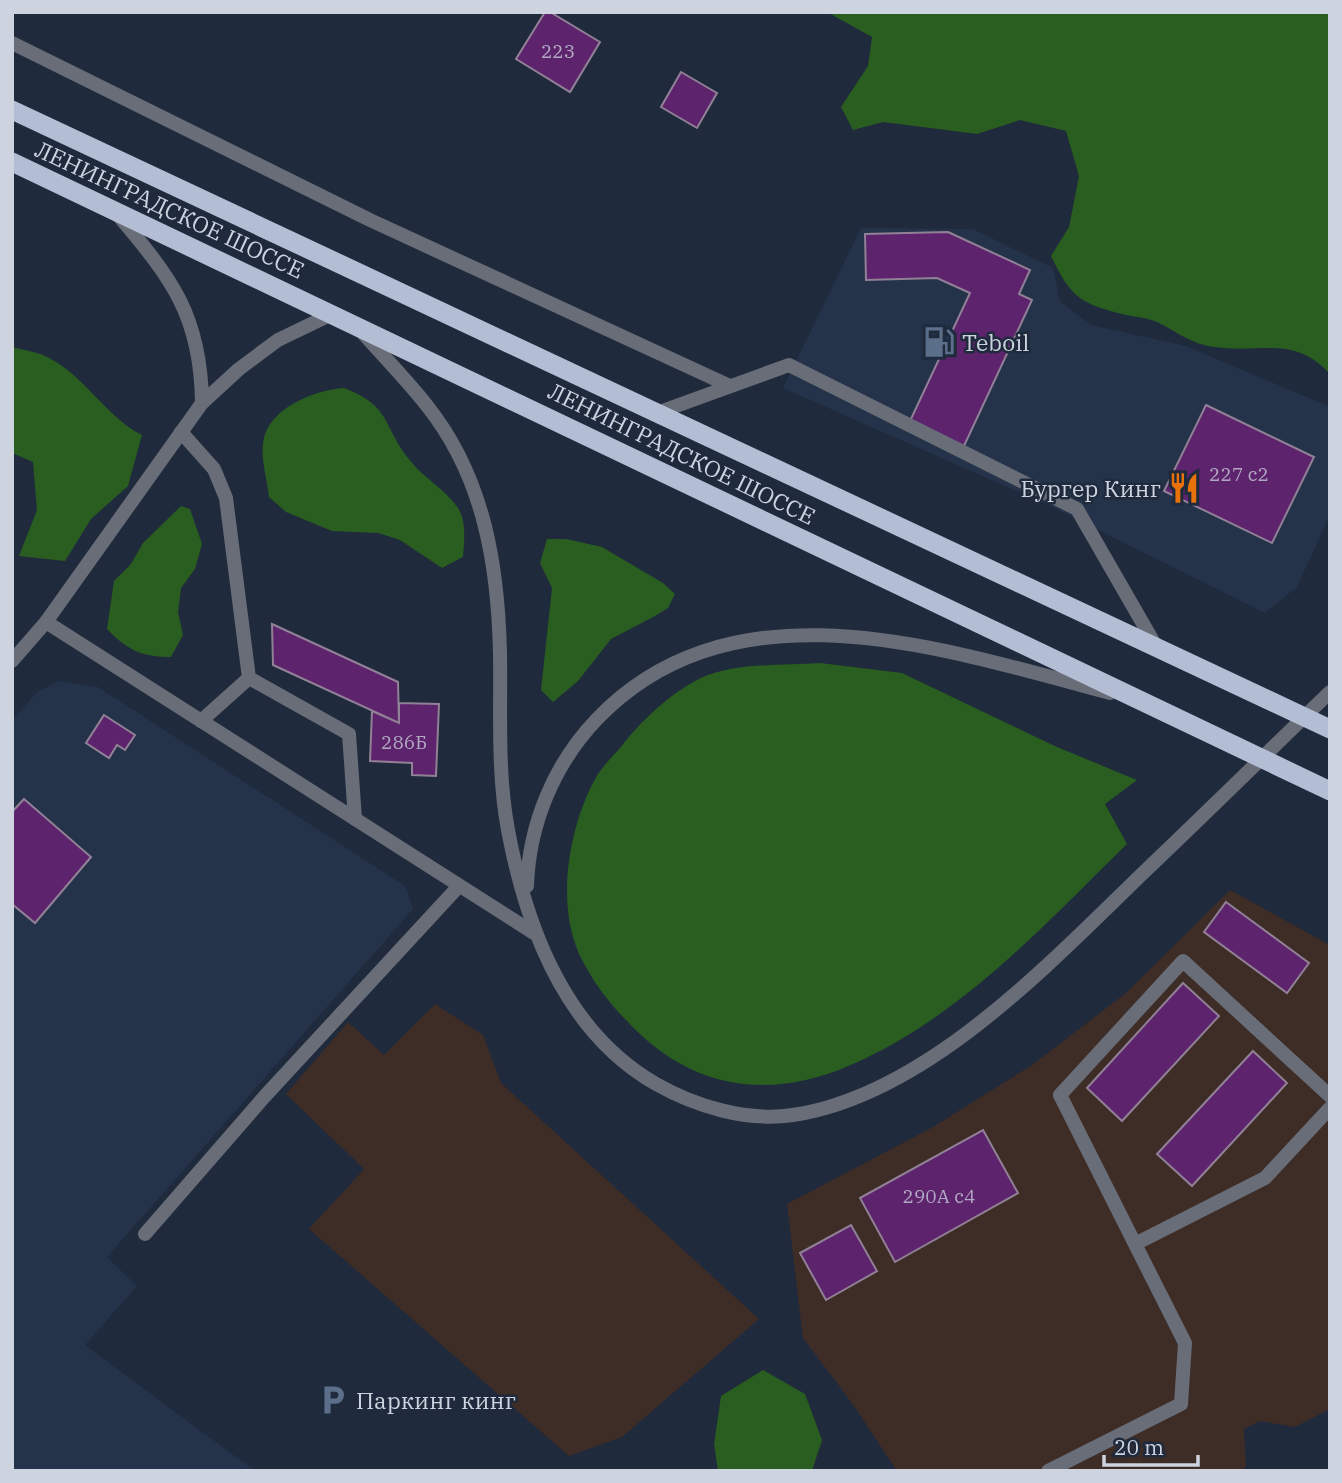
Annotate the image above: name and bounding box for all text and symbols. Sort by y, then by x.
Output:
house number: 223 [541,39,575,63]
street label: ЛЕНИНГРАДСКОЕ ШОССЕ [31,133,309,285]
fuel station icon: Teboil [922,325,956,359]
place label: Teboil [962,327,1029,357]
street label: ЛЕНИНГРАДСКОЕ ШОССЕ [544,375,820,531]
house number: 227 с2 [1209,462,1269,486]
restaurant icon: Бургер Кинг [1167,471,1201,505]
place label: Бургер Кинг [1020,473,1161,503]
house number: 286Б [381,730,427,754]
house number: 290А с4 [903,1184,975,1208]
parking icon: Паркинг кинг [316,1383,350,1417]
place label: Паркинг кинг [356,1385,516,1415]
scale bar [1104,1424,1198,1468]
text: 20 m [1114,1433,1164,1461]

